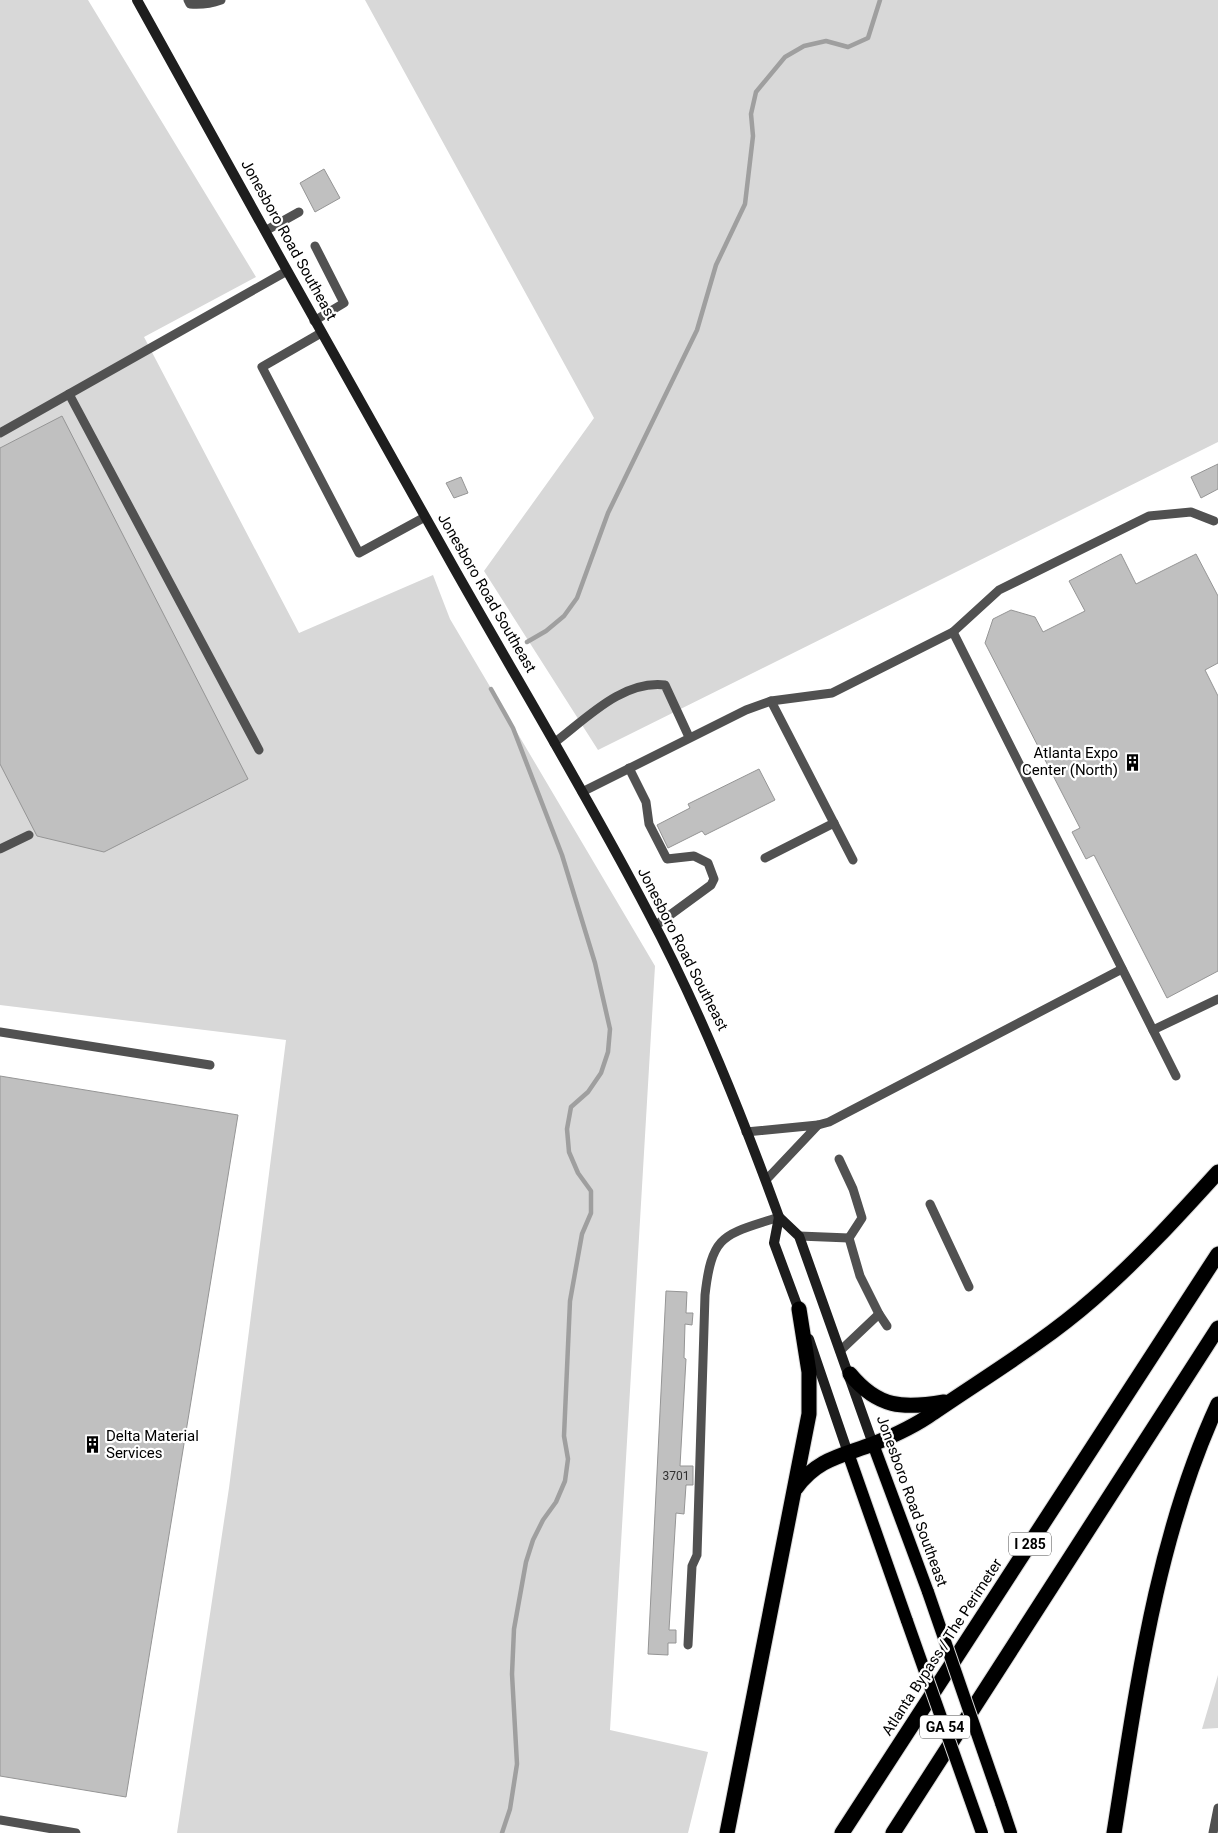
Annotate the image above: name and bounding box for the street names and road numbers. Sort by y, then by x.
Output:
street label: Jonesboro Road Southeast [237,157,341,324]
street label: Jonesboro Road Southeast [434,510,540,676]
street label: Jonesboro Road Southeast [634,864,732,1034]
street label: Jonesboro Road Southeast [873,1413,951,1589]
road number: I 285 [1009,1532,1051,1556]
street label: Atlanta Bypass / The Perimeter [878,1555,1006,1739]
road number: GA 54 [920,1715,970,1738]

